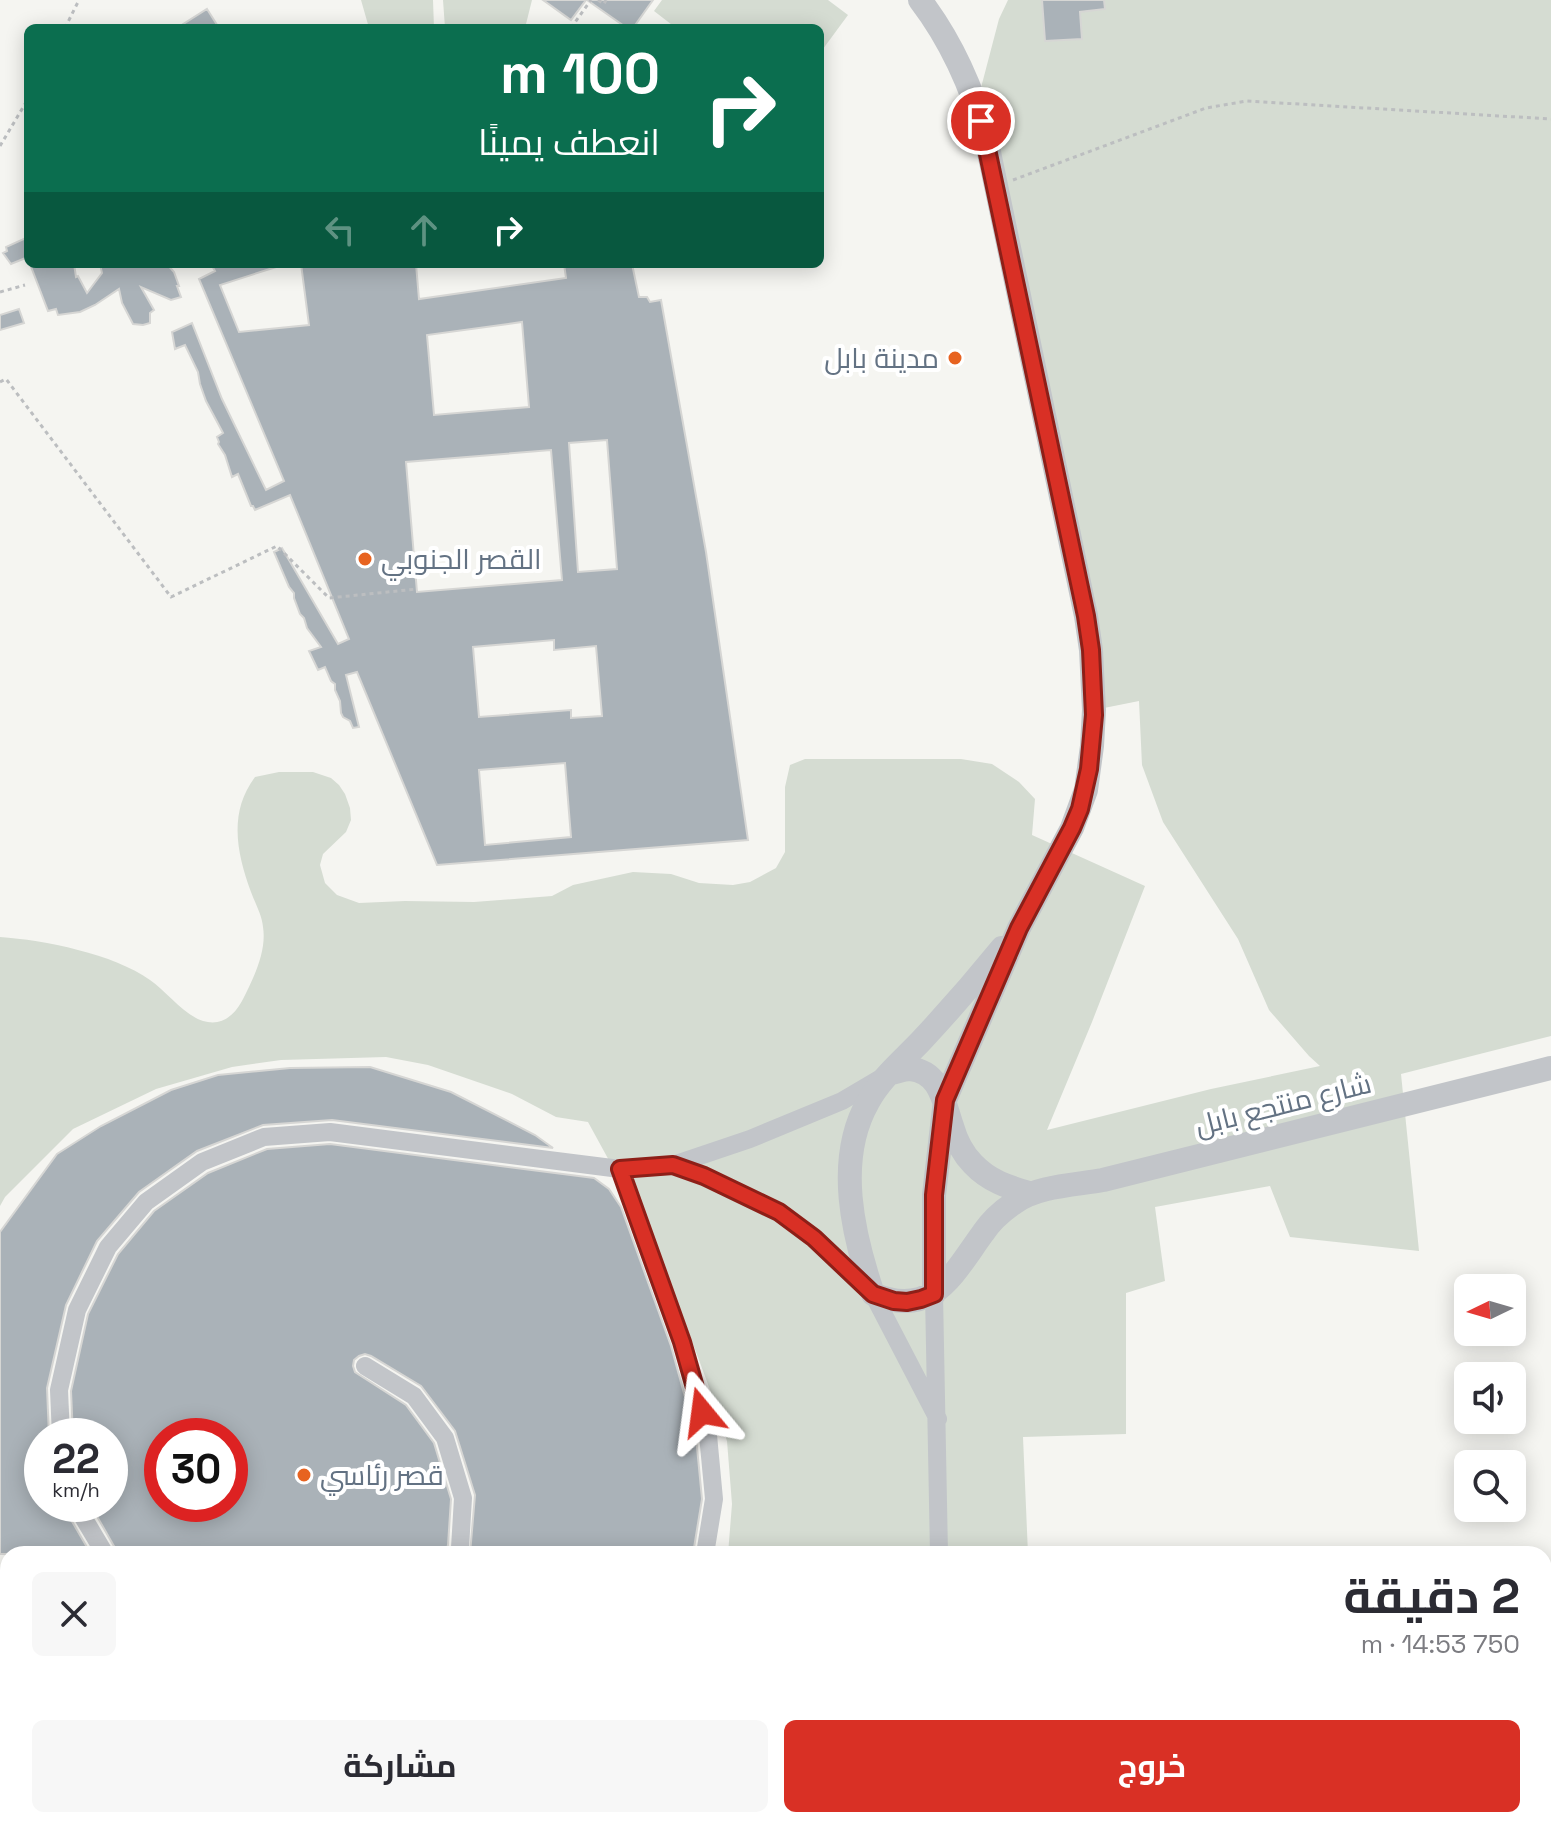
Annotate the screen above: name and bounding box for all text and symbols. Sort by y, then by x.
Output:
text: 100 m [500,38,660,109]
icon: right [688,56,792,160]
pin [947,87,1015,155]
icon: arrive [959,99,1003,143]
text: انعطف يمينًا [478,120,660,166]
icon: left [318,208,362,252]
icon: ahead [402,208,446,252]
icon: right [486,208,530,252]
place label: مدينة بابل [824,340,939,376]
marker: مدينة بابل [946,349,964,367]
place label: القصر الجنوبي [381,541,541,581]
marker: القصر الجنوبي [356,550,374,568]
street label: شارع منتجع بابل [1191,1065,1375,1144]
north arrow [1454,1274,1526,1346]
map controls [1454,1274,1526,1522]
button: sound [1454,1362,1526,1434]
position arrow [660,1370,744,1454]
speed limit sign: 30 [144,1418,248,1522]
text: 22 [52,1434,100,1485]
button: search [1454,1450,1526,1522]
place label: قصر رئاسي [320,1457,444,1496]
marker: قصر رئاسي [295,1466,313,1484]
text: km/h [52,1477,100,1503]
text: 2 دقيقة [1344,1566,1520,1627]
button: close [32,1572,116,1656]
text: 750 m · 14:53 [1361,1627,1520,1661]
button: مشاركة [32,1720,768,1812]
button: خروج [784,1720,1520,1812]

